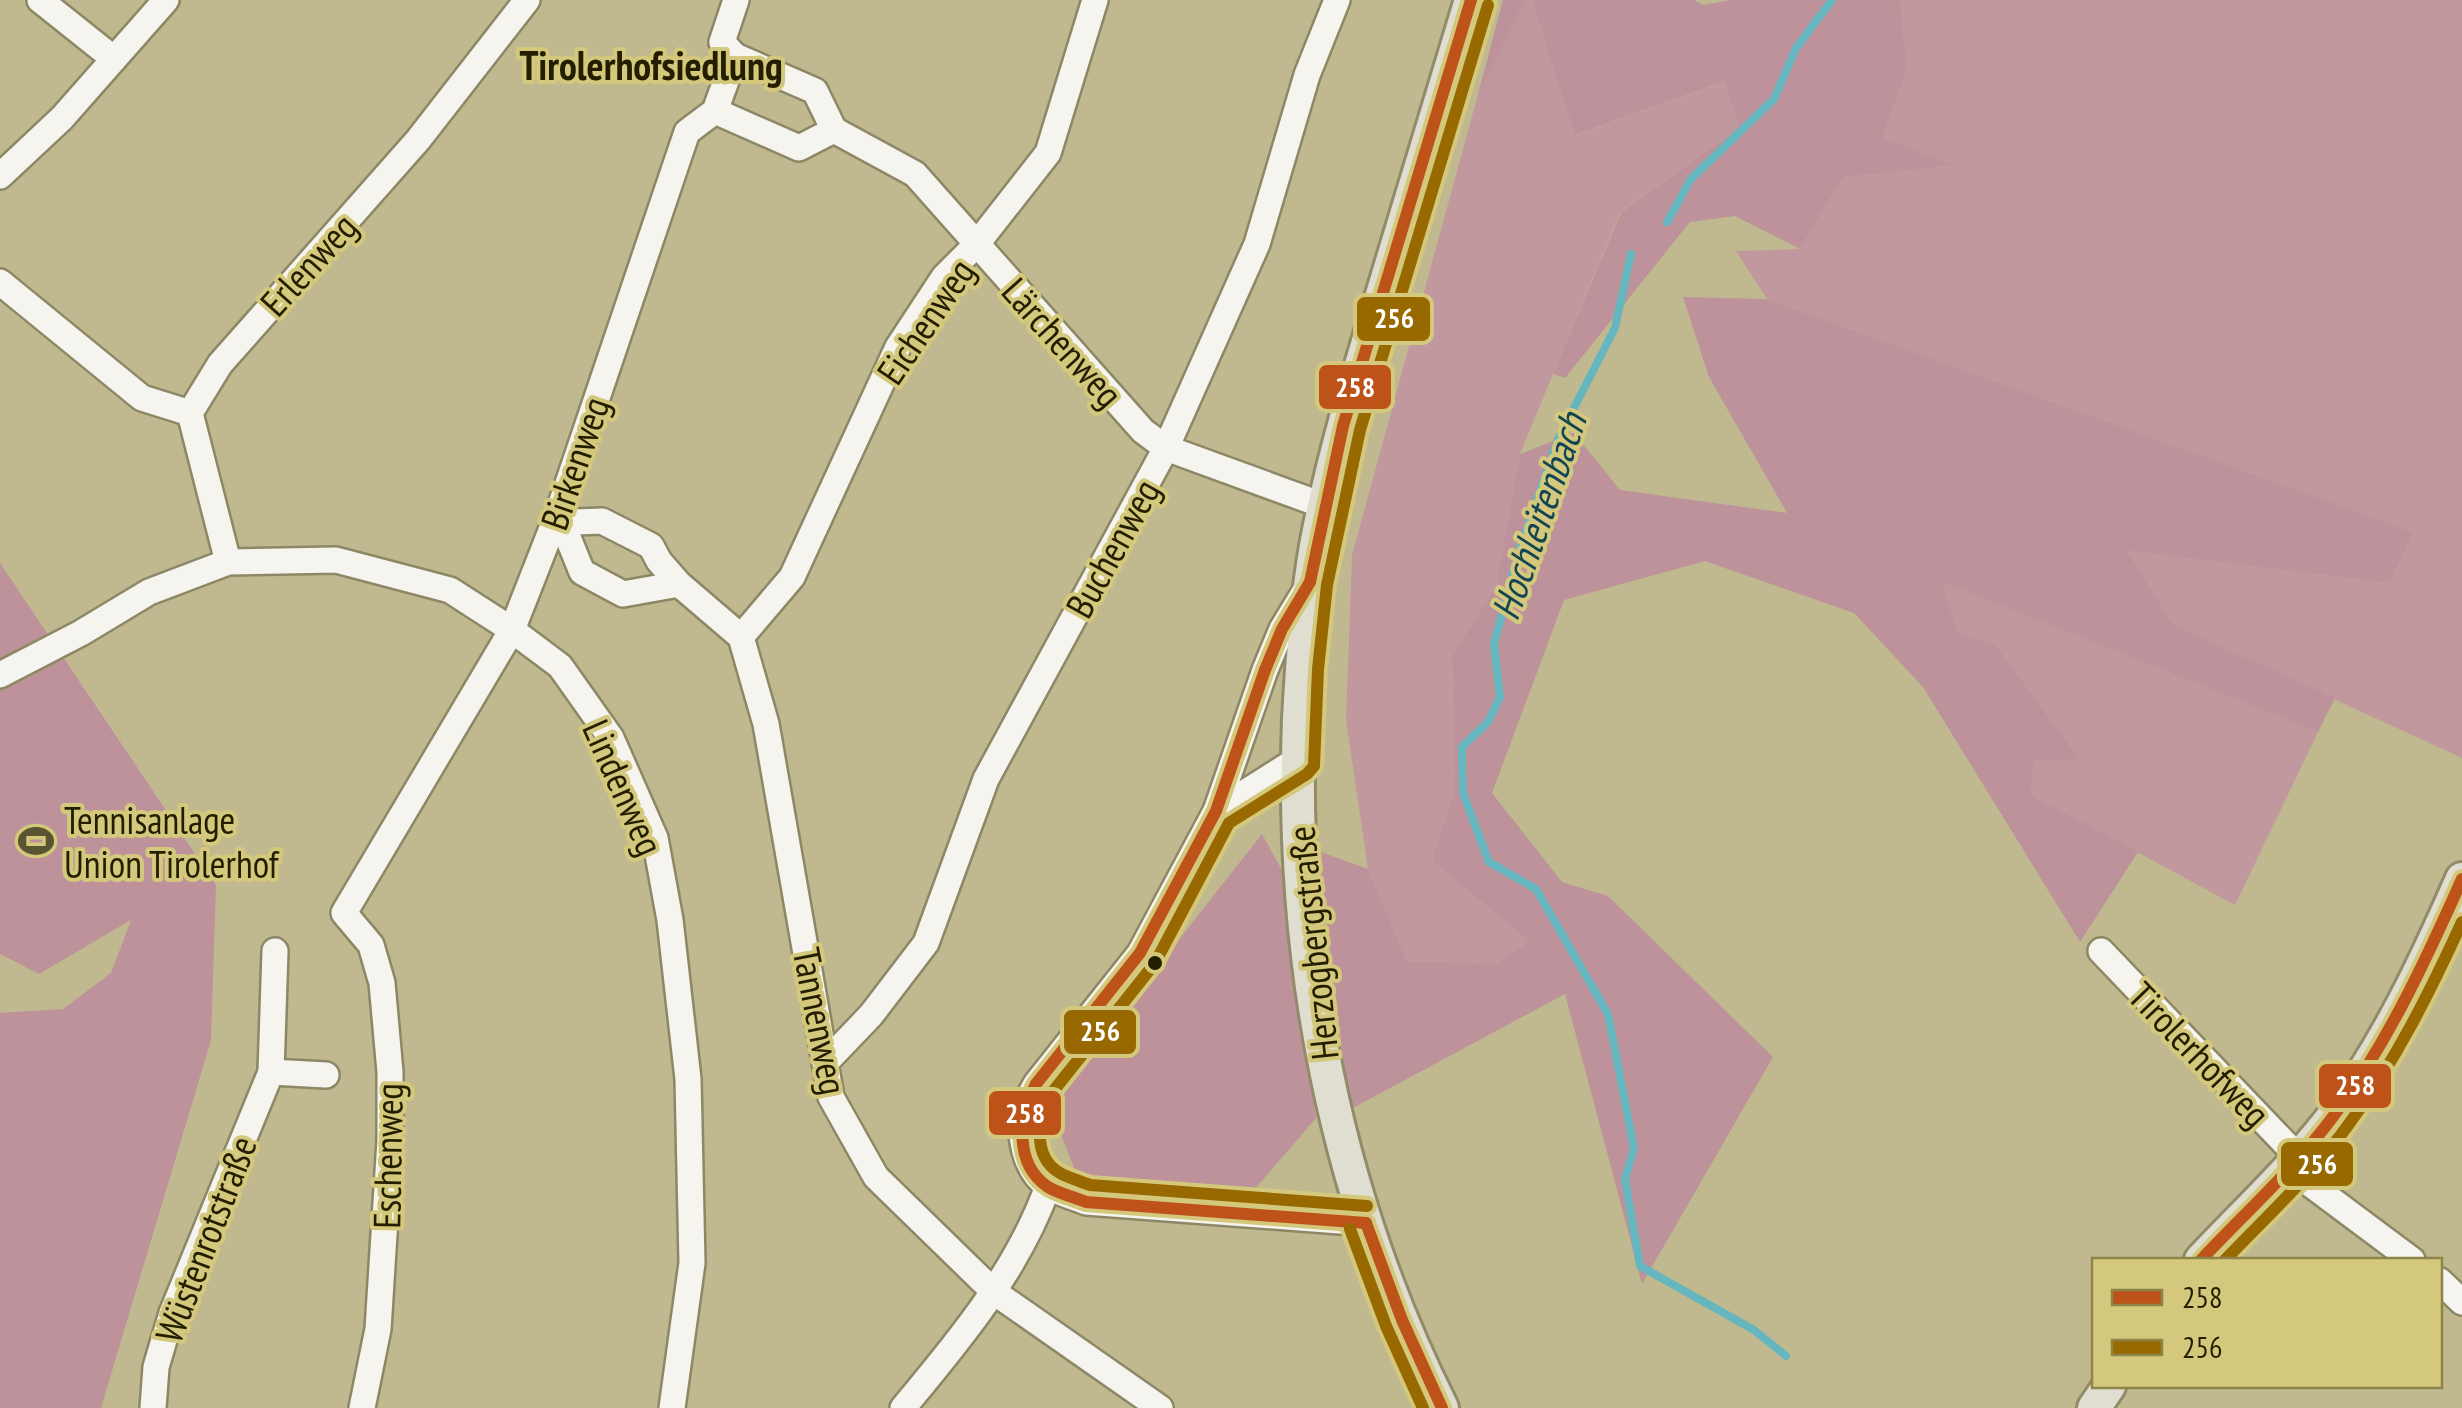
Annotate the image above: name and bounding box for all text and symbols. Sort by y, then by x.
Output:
district label: Tirolerhofsiedlung [519,39,783,91]
street label: Erlenweg [249,202,367,326]
street label: Eichenweg [865,249,985,393]
street label: Lärchenweg [992,267,1134,417]
line badge: 256 [1355,295,1432,343]
text: 256 [1374,299,1414,336]
line badge: 258 [1317,363,1393,411]
text: 258 [1335,368,1375,405]
street label: Birkenweg [529,390,619,536]
water label: Hochleitenbach [1478,404,1598,626]
street label: Buchenweg [1054,470,1170,626]
street label: Lindenweg [572,712,676,862]
place label: Tennisanlage Union Tirolerhof [64,795,280,888]
sports icon: Tennisanlage Union Tirolerhof [17,822,55,860]
street label: Herzogbergstraße [1275,824,1349,1062]
street label: Tannenweg [783,943,859,1099]
unlabelled marker [1145,953,1165,973]
street label: Tirolerhofweg [2119,971,2281,1137]
line badge: 256 [1062,1008,1138,1056]
text: 256 [1080,1012,1120,1049]
line badge: 258 [2317,1062,2393,1110]
text: 258 [2335,1066,2375,1103]
street label: Eschenweg [361,1083,413,1229]
line badge: 258 [987,1089,1063,1137]
text: 258 [1005,1094,1045,1131]
street label: Wüstenrotstraße [143,1129,267,1349]
line badge: 256 [2279,1140,2355,1188]
text: 256 [2297,1145,2337,1182]
legend [2092,1258,2442,1388]
text: 258 [2182,1277,2223,1316]
text: 256 [2182,1327,2223,1366]

